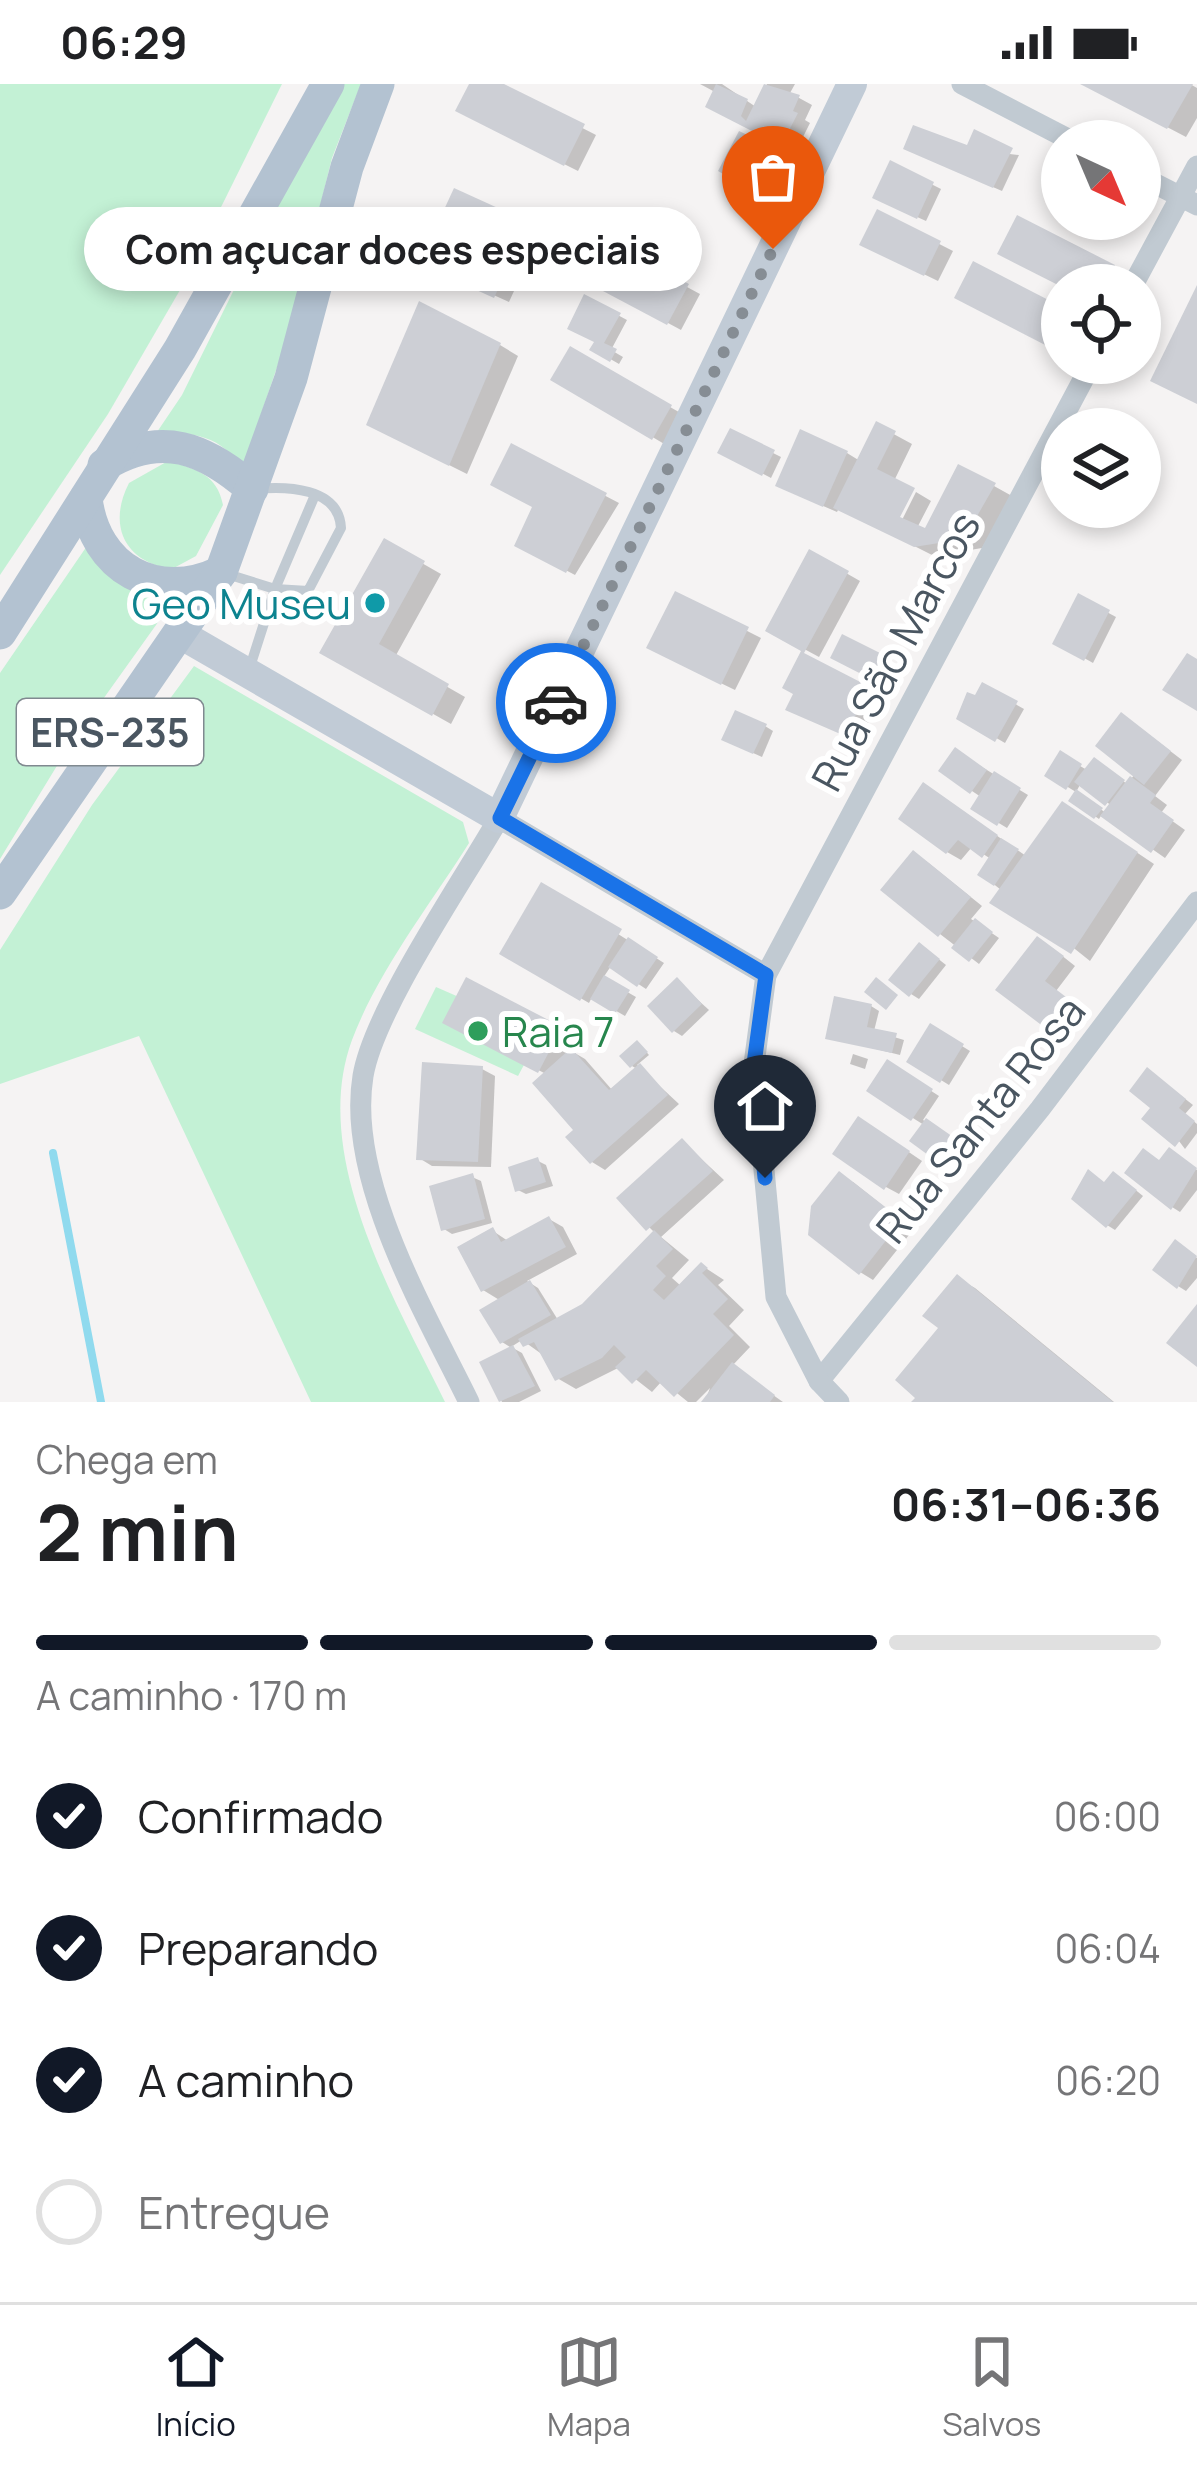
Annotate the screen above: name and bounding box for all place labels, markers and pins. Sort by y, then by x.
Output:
pin [722,126,824,249]
callout: Com açucar doces especiais [83,207,701,291]
place label: Geo Museu [132,574,351,632]
marker: Geo Museu [362,590,388,616]
place label: Raia 7 [502,1002,614,1060]
marker: Raia 7 [465,1018,491,1044]
pin [714,1055,816,1178]

